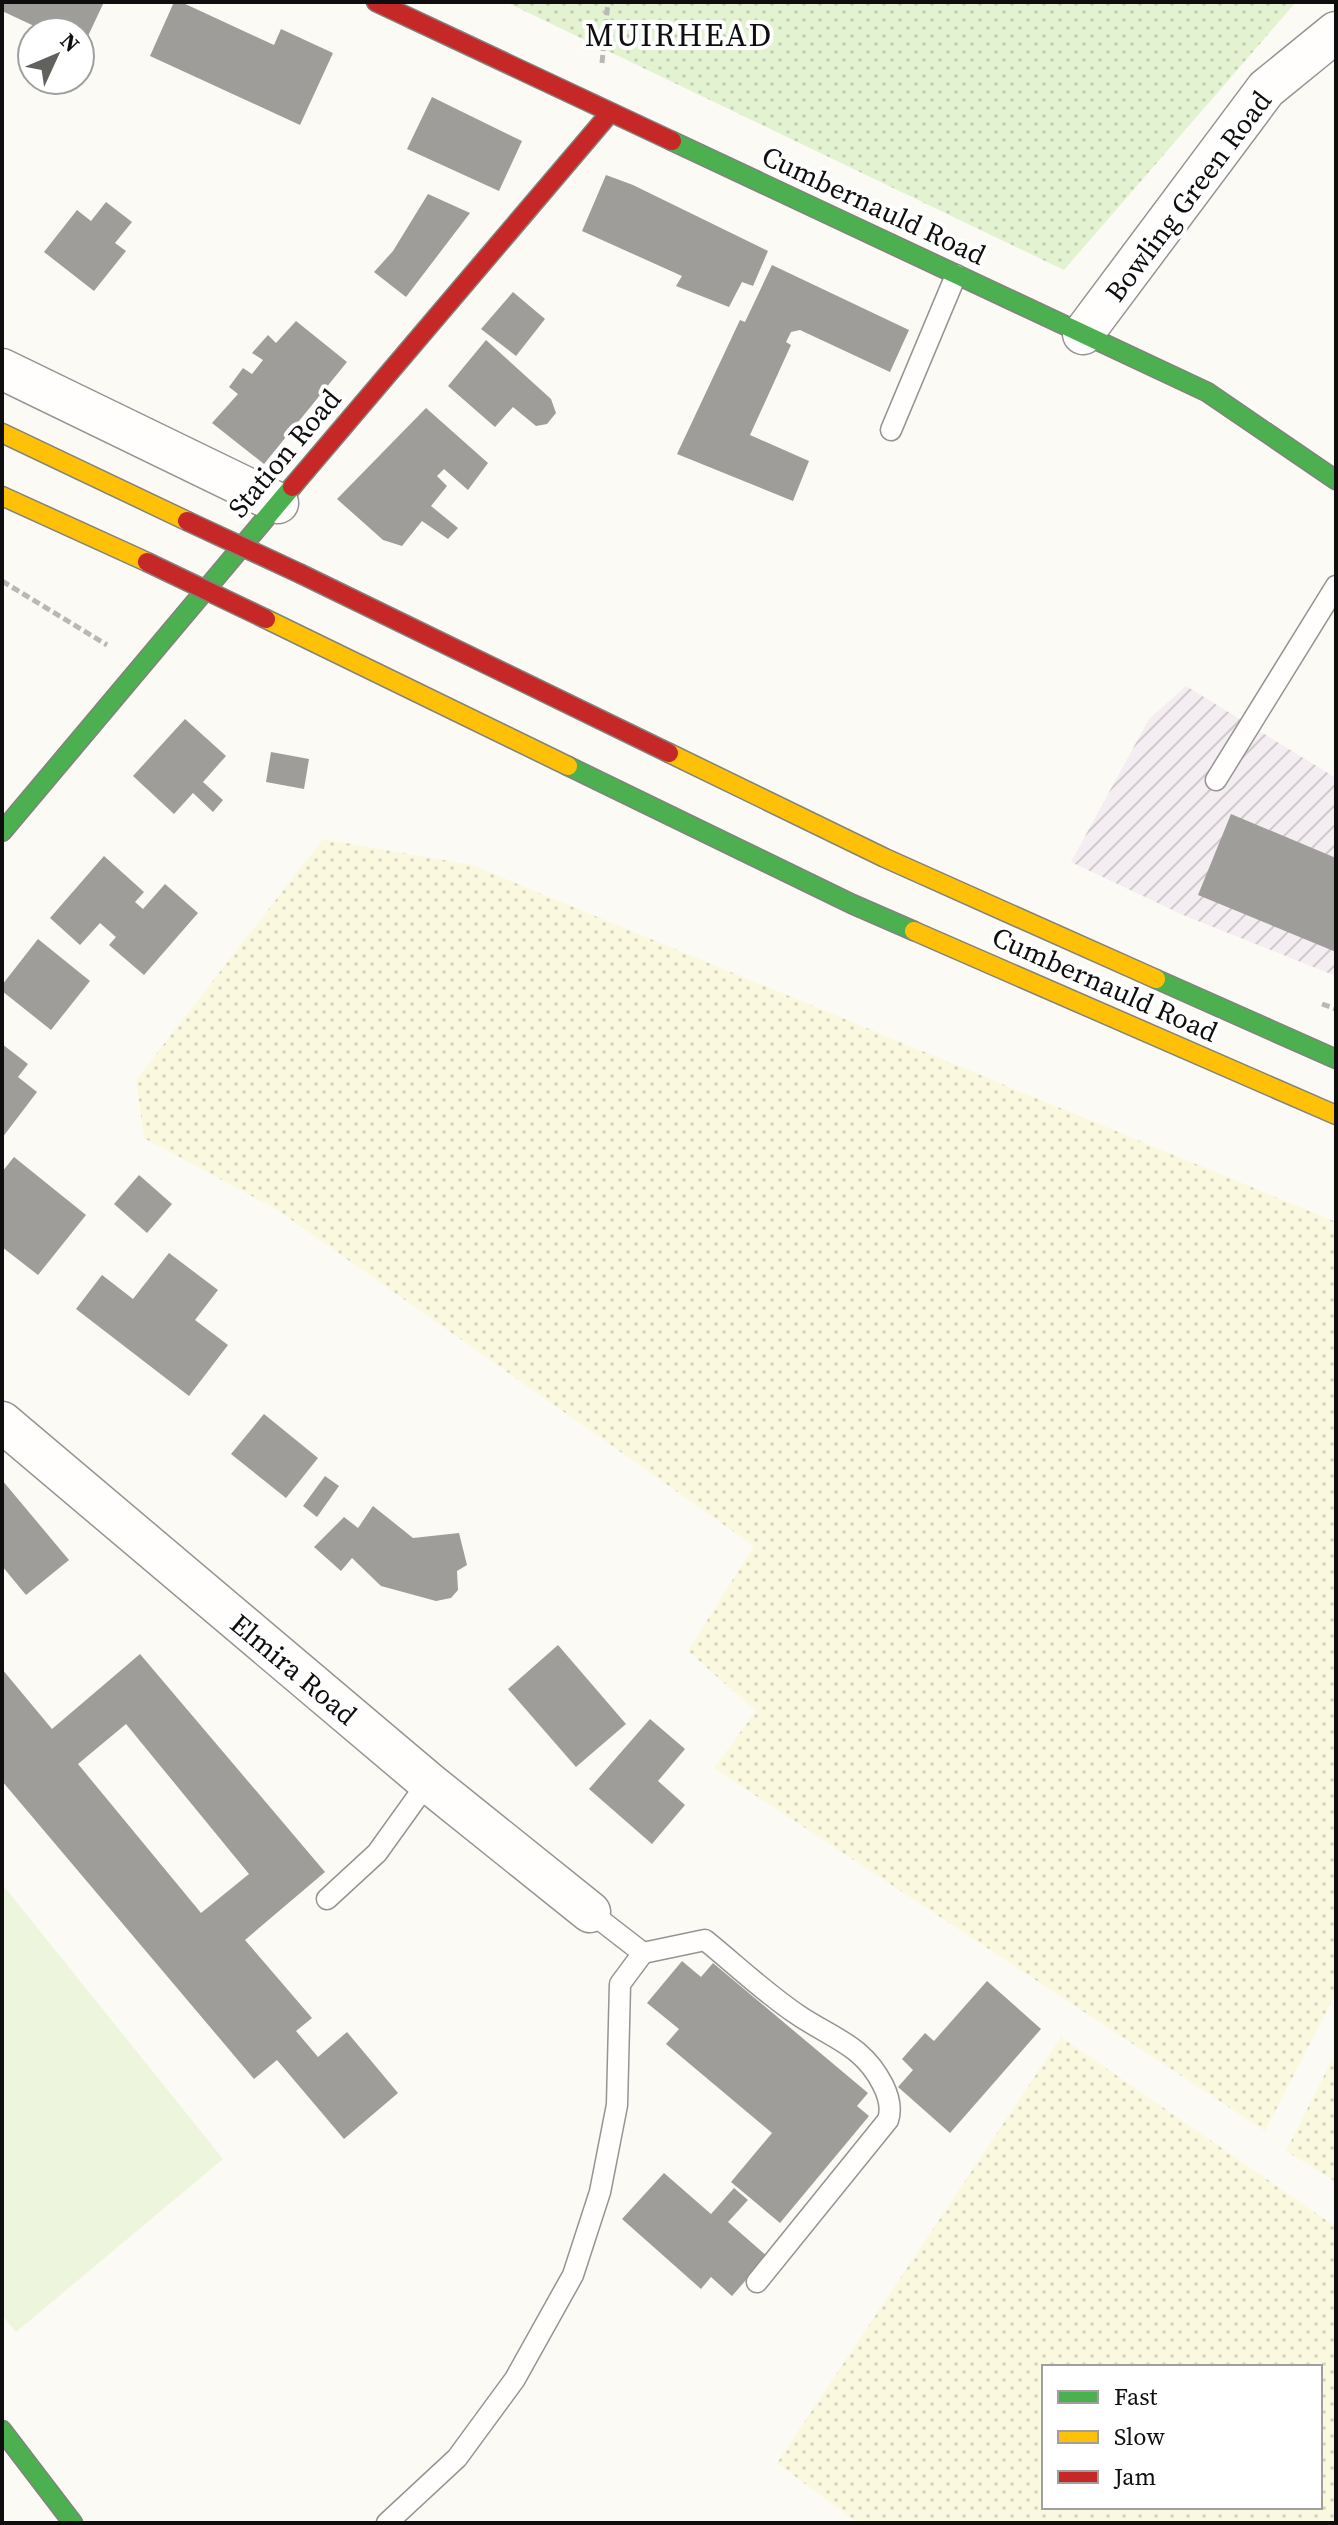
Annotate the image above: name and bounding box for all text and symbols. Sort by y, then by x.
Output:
district label: MUIRHEAD [585,13,773,57]
north arrow [16,16,96,96]
text: N [54,26,87,58]
street label: Bowling Green Road [1096,83,1280,309]
street label: Cumbernauld Road [756,136,992,274]
street label: Station Road [219,380,349,525]
street label: Cumbernauld Road [986,917,1224,1051]
street label: Elmira Road [223,1605,366,1733]
legend [1042,2365,1322,2509]
text: Fast [1114,2380,1158,2413]
text: Slow [1114,2420,1165,2453]
text: Jam [1113,2460,1156,2493]

